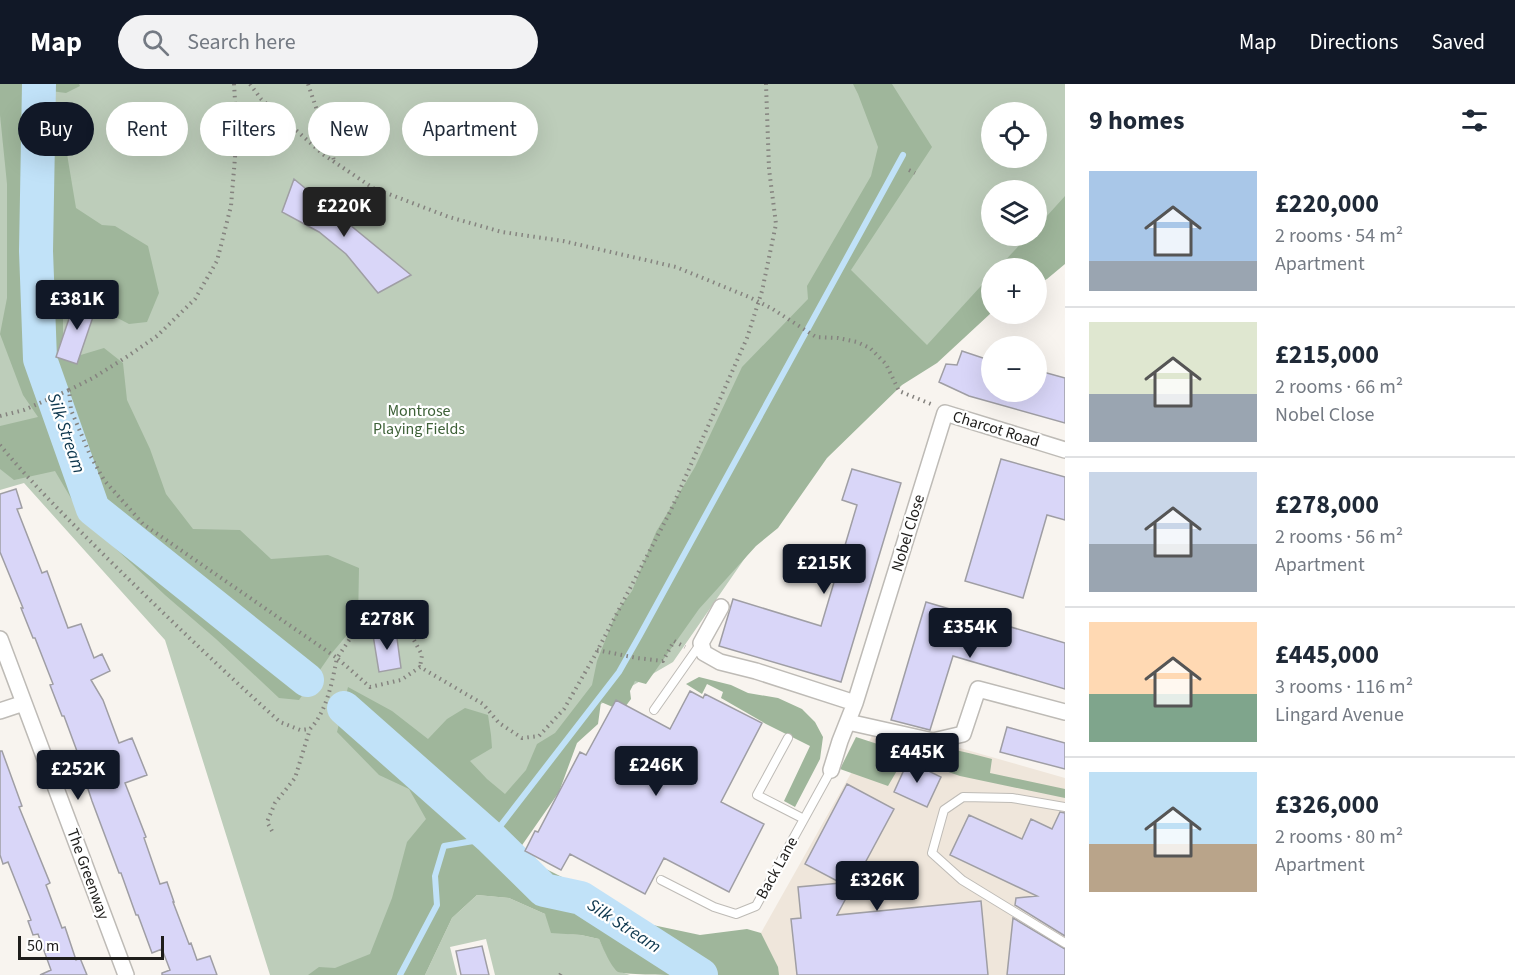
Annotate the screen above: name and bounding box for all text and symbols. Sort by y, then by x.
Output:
search box [118,15,538,69]
text: Map [30,22,82,62]
icon: search [139,26,172,59]
text: Search here [187,26,296,58]
text: Map [1239,27,1277,57]
text: Directions [1310,27,1398,57]
text: Saved [1431,27,1485,57]
chip: Buy [18,102,94,156]
chip: Rent [106,102,188,156]
chip: Filters [200,102,296,156]
chip: New [308,102,390,156]
chip: Apartment [402,102,538,156]
map controls [981,102,1047,402]
button: locate [981,102,1047,168]
text: 9 homes [1089,102,1184,139]
icon: filters [1458,104,1491,137]
button: layers [981,180,1047,246]
text: £220,000 [1275,185,1379,222]
pin: £220K [302,187,386,238]
text: £220K [317,192,371,220]
icon: home [1137,195,1209,267]
text: 2 rooms · 54 m² [1275,222,1403,250]
text: Apartment [1275,250,1365,278]
button: + [981,258,1047,324]
pin: £381K [35,280,119,331]
text: £381K [50,285,104,313]
button: − [981,336,1047,402]
text: £215,000 [1275,336,1379,373]
icon: home [1137,346,1209,418]
text: 2 rooms · 66 m² [1275,373,1403,401]
water label: Silk Stream [41,389,91,477]
park label: Montrose Playing Fields [373,400,465,440]
text: Nobel Close [1275,401,1374,429]
street label: Charcot Road [950,405,1042,453]
text: £278,000 [1275,486,1379,523]
street label: Nobel Close [886,492,930,574]
icon: home [1137,496,1209,568]
text: 2 rooms · 56 m² [1275,523,1403,551]
pin: £215K [782,544,866,595]
text: £215K [797,549,851,577]
text: Apartment [1275,551,1365,579]
pin: £278K [345,600,429,651]
text: £278K [360,605,414,633]
pin: £354K [928,608,1012,659]
text: £354K [943,613,997,641]
text: £445,000 [1275,636,1379,673]
icon: home [1137,646,1209,718]
text: 3 rooms · 116 m² [1275,673,1413,701]
text: Lingard Avenue [1275,701,1404,729]
pin: £445K [875,733,959,784]
text: £445K [890,738,944,766]
pin: £246K [614,746,698,797]
pin: £252K [36,750,120,801]
text: £246K [629,751,683,779]
text: £252K [51,755,105,783]
text: £326,000 [1275,786,1379,823]
icon: home [1137,796,1209,868]
text: 2 rooms · 80 m² [1275,823,1403,851]
street label: The Greenway [61,826,115,923]
street label: Back Lane [751,833,803,903]
text: Apartment [1275,851,1365,879]
pin: £326K [835,861,919,912]
text: £326K [850,866,904,894]
water label: Silk Stream [582,893,666,959]
scale bar [18,933,164,960]
text: 50 m [27,935,59,957]

